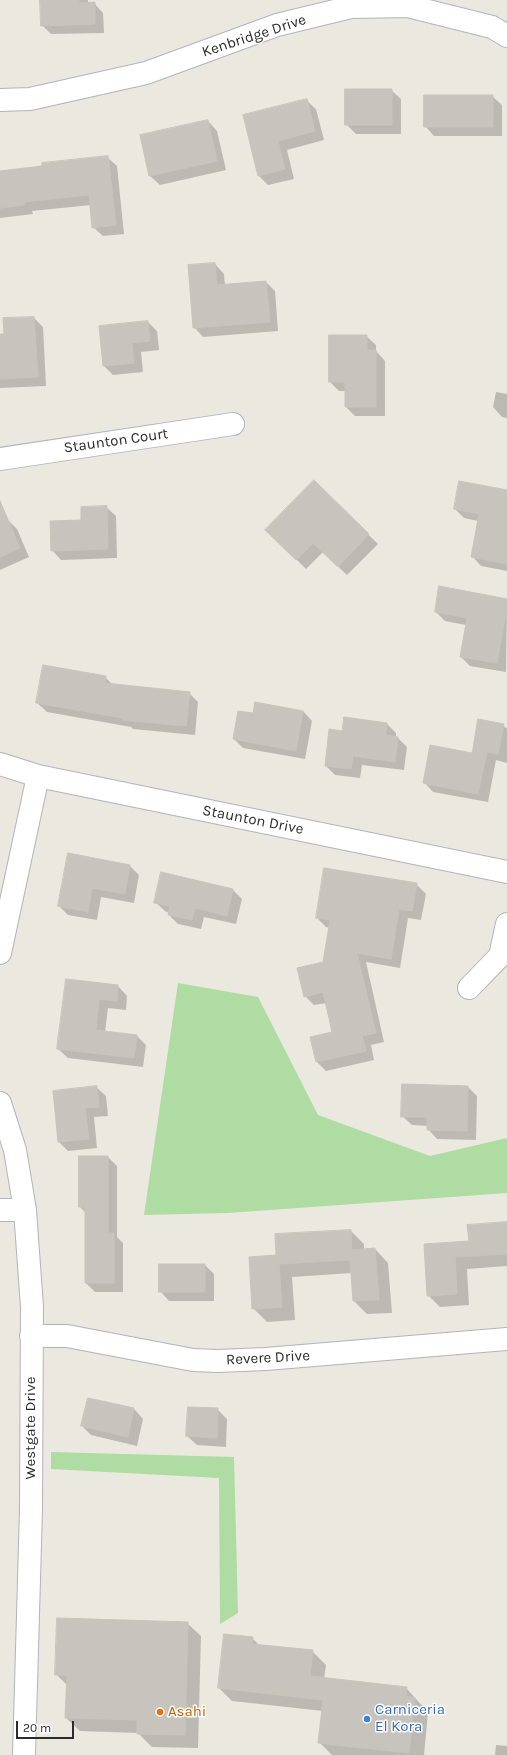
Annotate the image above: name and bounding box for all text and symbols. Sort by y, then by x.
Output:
street label: Kenbridge Drive [200,11,308,61]
street label: Staunton Court [63,425,169,457]
street label: Staunton Drive [201,801,305,839]
street label: Revere Drive [226,1347,310,1369]
street label: Westgate Drive [22,1377,40,1479]
place label: Carniceria El Kora [375,1701,445,1736]
place label: Asahi [168,1703,206,1721]
marker: Asahi [155,1707,165,1717]
scale bar [18,1713,76,1739]
marker: Carniceria El Kora [362,1714,372,1724]
text: 20 m [23,1721,51,1735]

